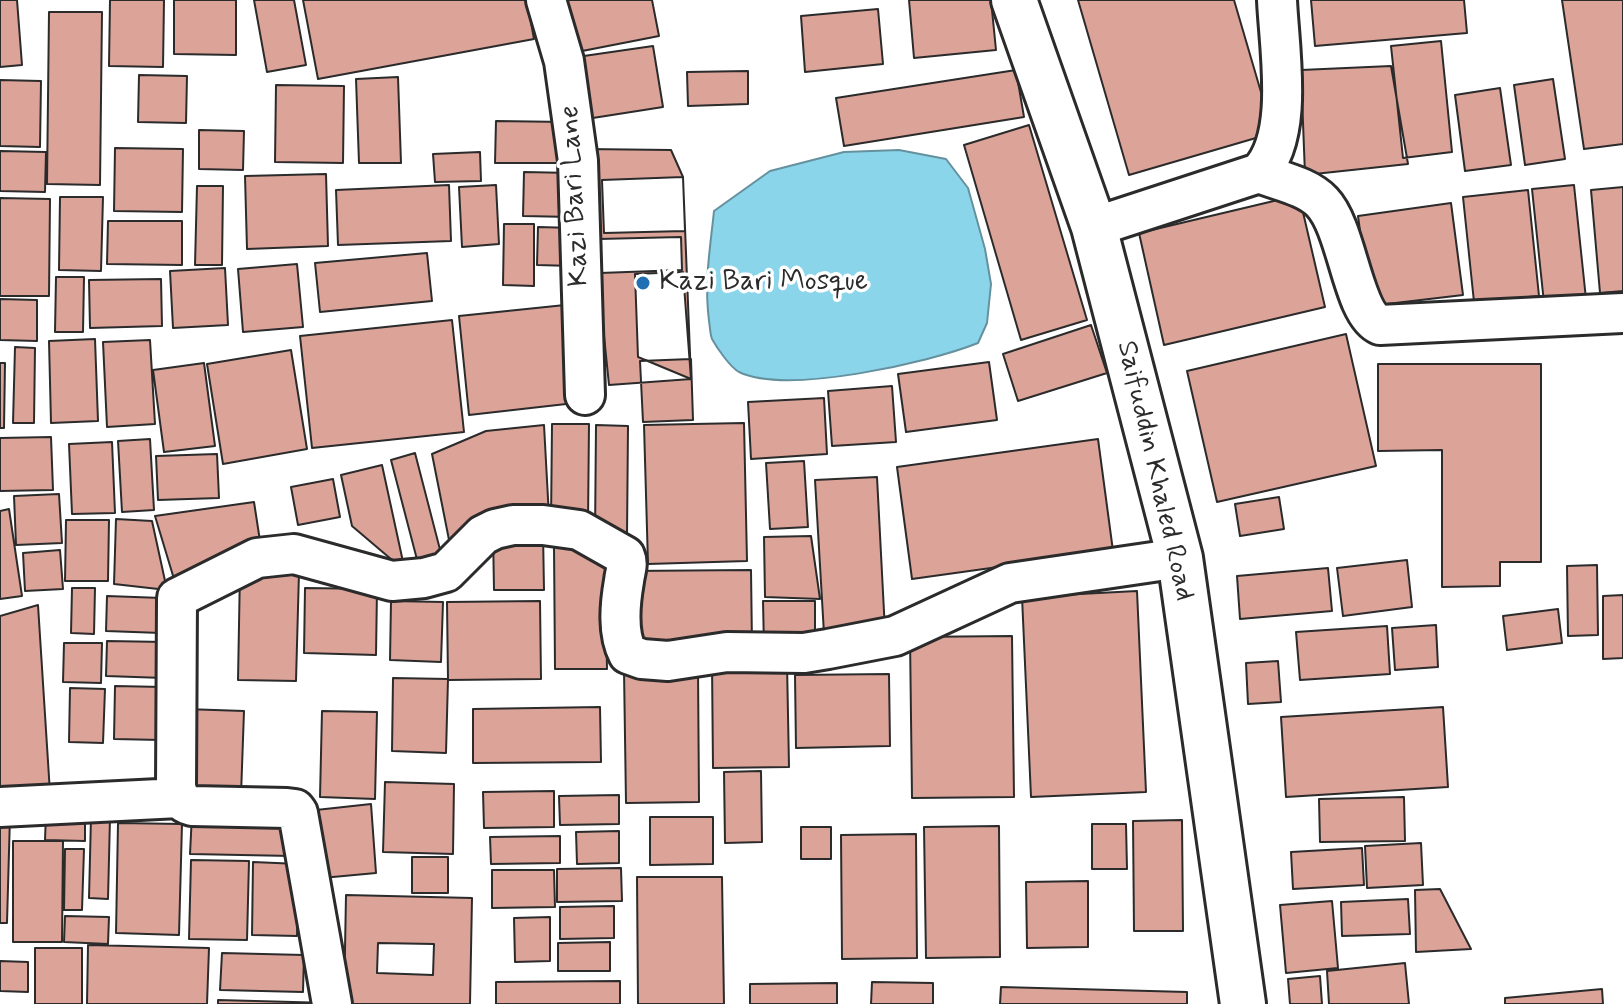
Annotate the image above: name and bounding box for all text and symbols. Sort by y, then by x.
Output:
street label: Kazi Bari Lane [554,105,598,287]
place label: Kazi Bari Mosque [659,266,868,300]
marker: Kazi Bari Mosque [634,274,652,292]
street label: Saifuddin Khaled Road [1108,338,1200,604]

